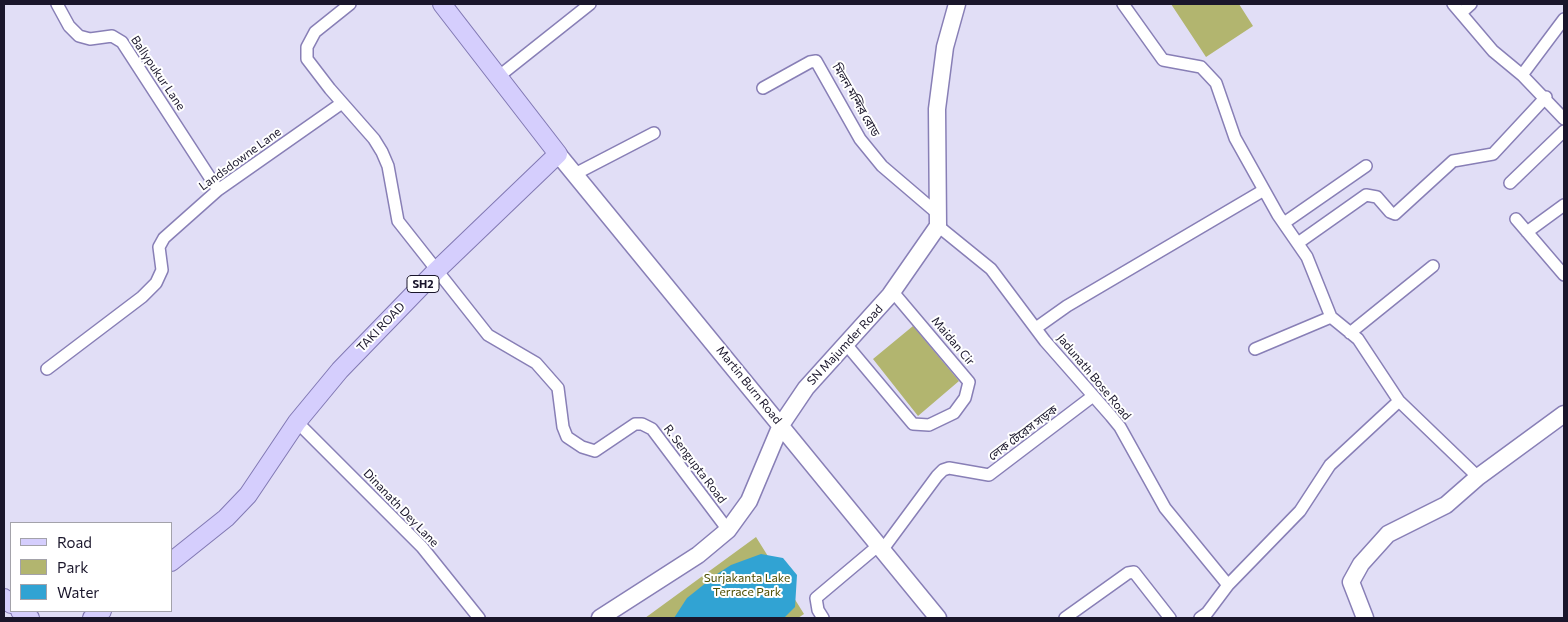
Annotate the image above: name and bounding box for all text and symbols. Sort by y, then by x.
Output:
street label: Ballypukur Lane [128,33,188,113]
street label: মিলন মন্দির রোড [829,61,883,139]
street label: Landsdowne Lane [196,124,284,194]
road number: SH2 [407,276,439,292]
street label: TAKI ROAD [354,299,408,355]
street label: SN Majumder Road [804,302,886,388]
street label: Maidan Cir [928,314,978,368]
street label: Jadunath Bose Road [1054,331,1134,423]
street label: Martin Burn Road [713,343,785,427]
street label: লেক টেরেস সড়ক [986,402,1060,464]
street label: R. Sengupta Road [661,422,729,506]
street label: Dinanath Dey Lane [360,466,442,550]
legend [10,522,172,612]
text: Road [57,533,92,551]
text: Park [57,558,88,576]
park label: Surjakanta Lake Terrace Park [704,571,790,599]
text: Water [57,583,99,601]

